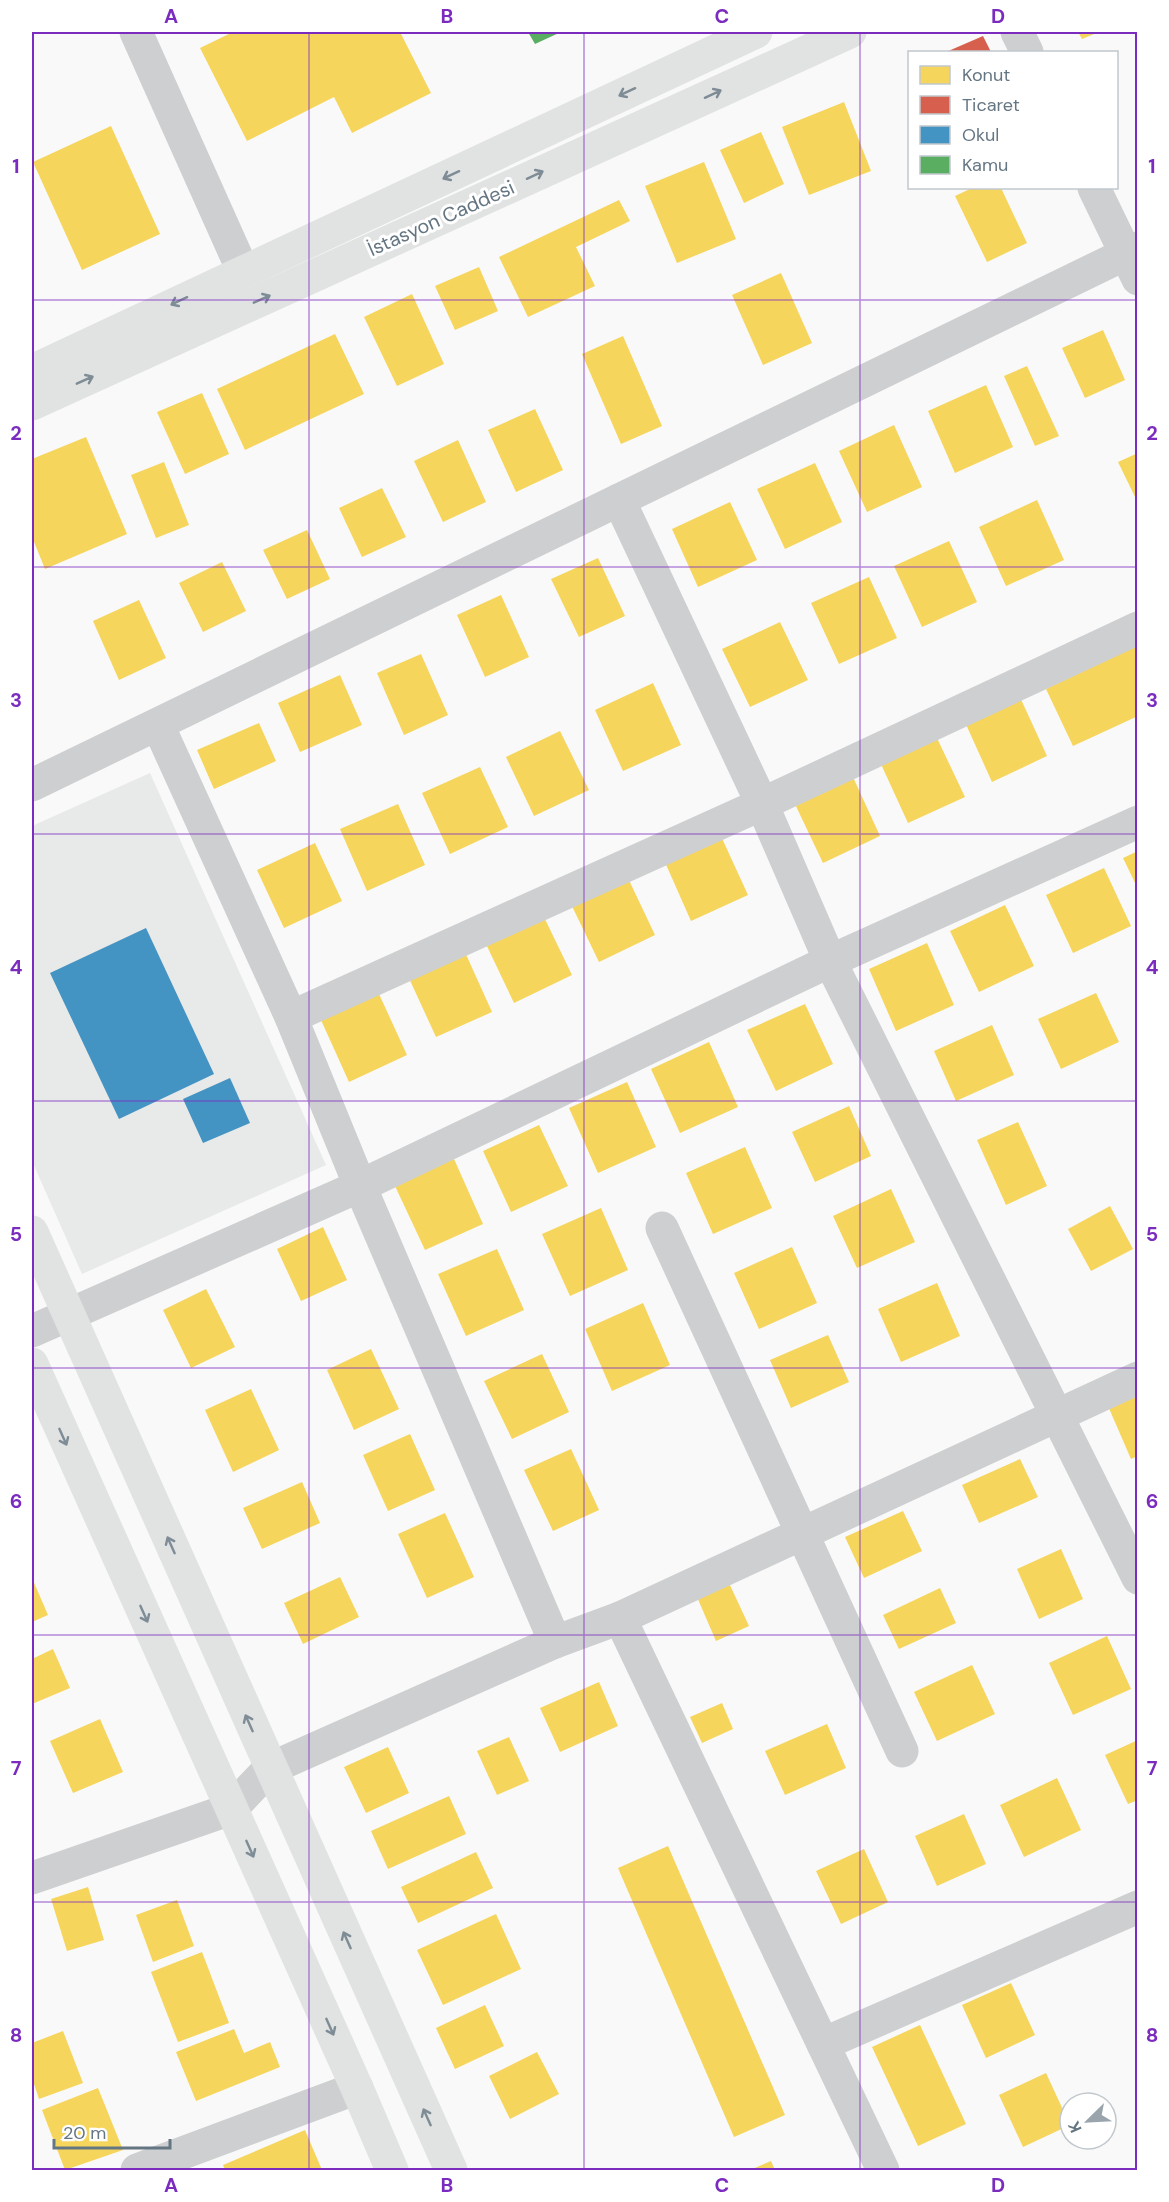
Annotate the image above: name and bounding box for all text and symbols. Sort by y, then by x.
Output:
text: A [164,3,178,29]
text: B [441,3,453,29]
text: C [715,3,729,29]
text: D [991,3,1005,29]
legend [908,51,1118,189]
text: Konut [962,63,1010,87]
one-way arrow [619,87,637,98]
one-way arrow [703,88,721,99]
text: Ticaret [962,93,1020,117]
text: Okul [962,123,999,147]
text: 1 [12,153,20,179]
text: Kamu [962,153,1008,177]
text: 1 [1148,153,1156,179]
one-way arrow [442,169,460,181]
one-way arrow [526,169,544,180]
street label: İstasyon Caddesi [364,174,518,262]
one-way arrow [253,293,271,305]
one-way arrow [170,296,188,308]
one-way arrow [75,374,93,385]
text: 2 [10,420,22,446]
text: 2 [1146,420,1158,446]
text: 3 [10,687,22,713]
text: 3 [1146,687,1158,713]
text: 4 [10,954,23,980]
text: 4 [1146,954,1159,980]
text: 5 [10,1221,22,1247]
text: 5 [1146,1221,1158,1247]
one-way arrow [58,1427,70,1445]
text: 6 [10,1488,22,1514]
text: 6 [1146,1488,1158,1514]
one-way arrow [165,1536,176,1555]
one-way arrow [138,1605,150,1623]
one-way arrow [243,1715,255,1733]
text: 7 [11,1755,22,1781]
text: 7 [1147,1755,1158,1781]
one-way arrow [244,1840,256,1858]
one-way arrow [340,1931,352,1949]
one-way arrow [324,2018,336,2036]
text: 8 [10,2022,22,2048]
text: 8 [1146,2022,1158,2048]
north arrow [1058,2091,1118,2151]
one-way arrow [421,2109,433,2127]
scale bar [54,2112,170,2150]
text: K [1063,2117,1086,2136]
text: 20 m [63,2121,106,2145]
text: A [164,2172,178,2198]
text: B [441,2172,453,2198]
text: C [715,2172,729,2198]
text: D [991,2172,1005,2198]

